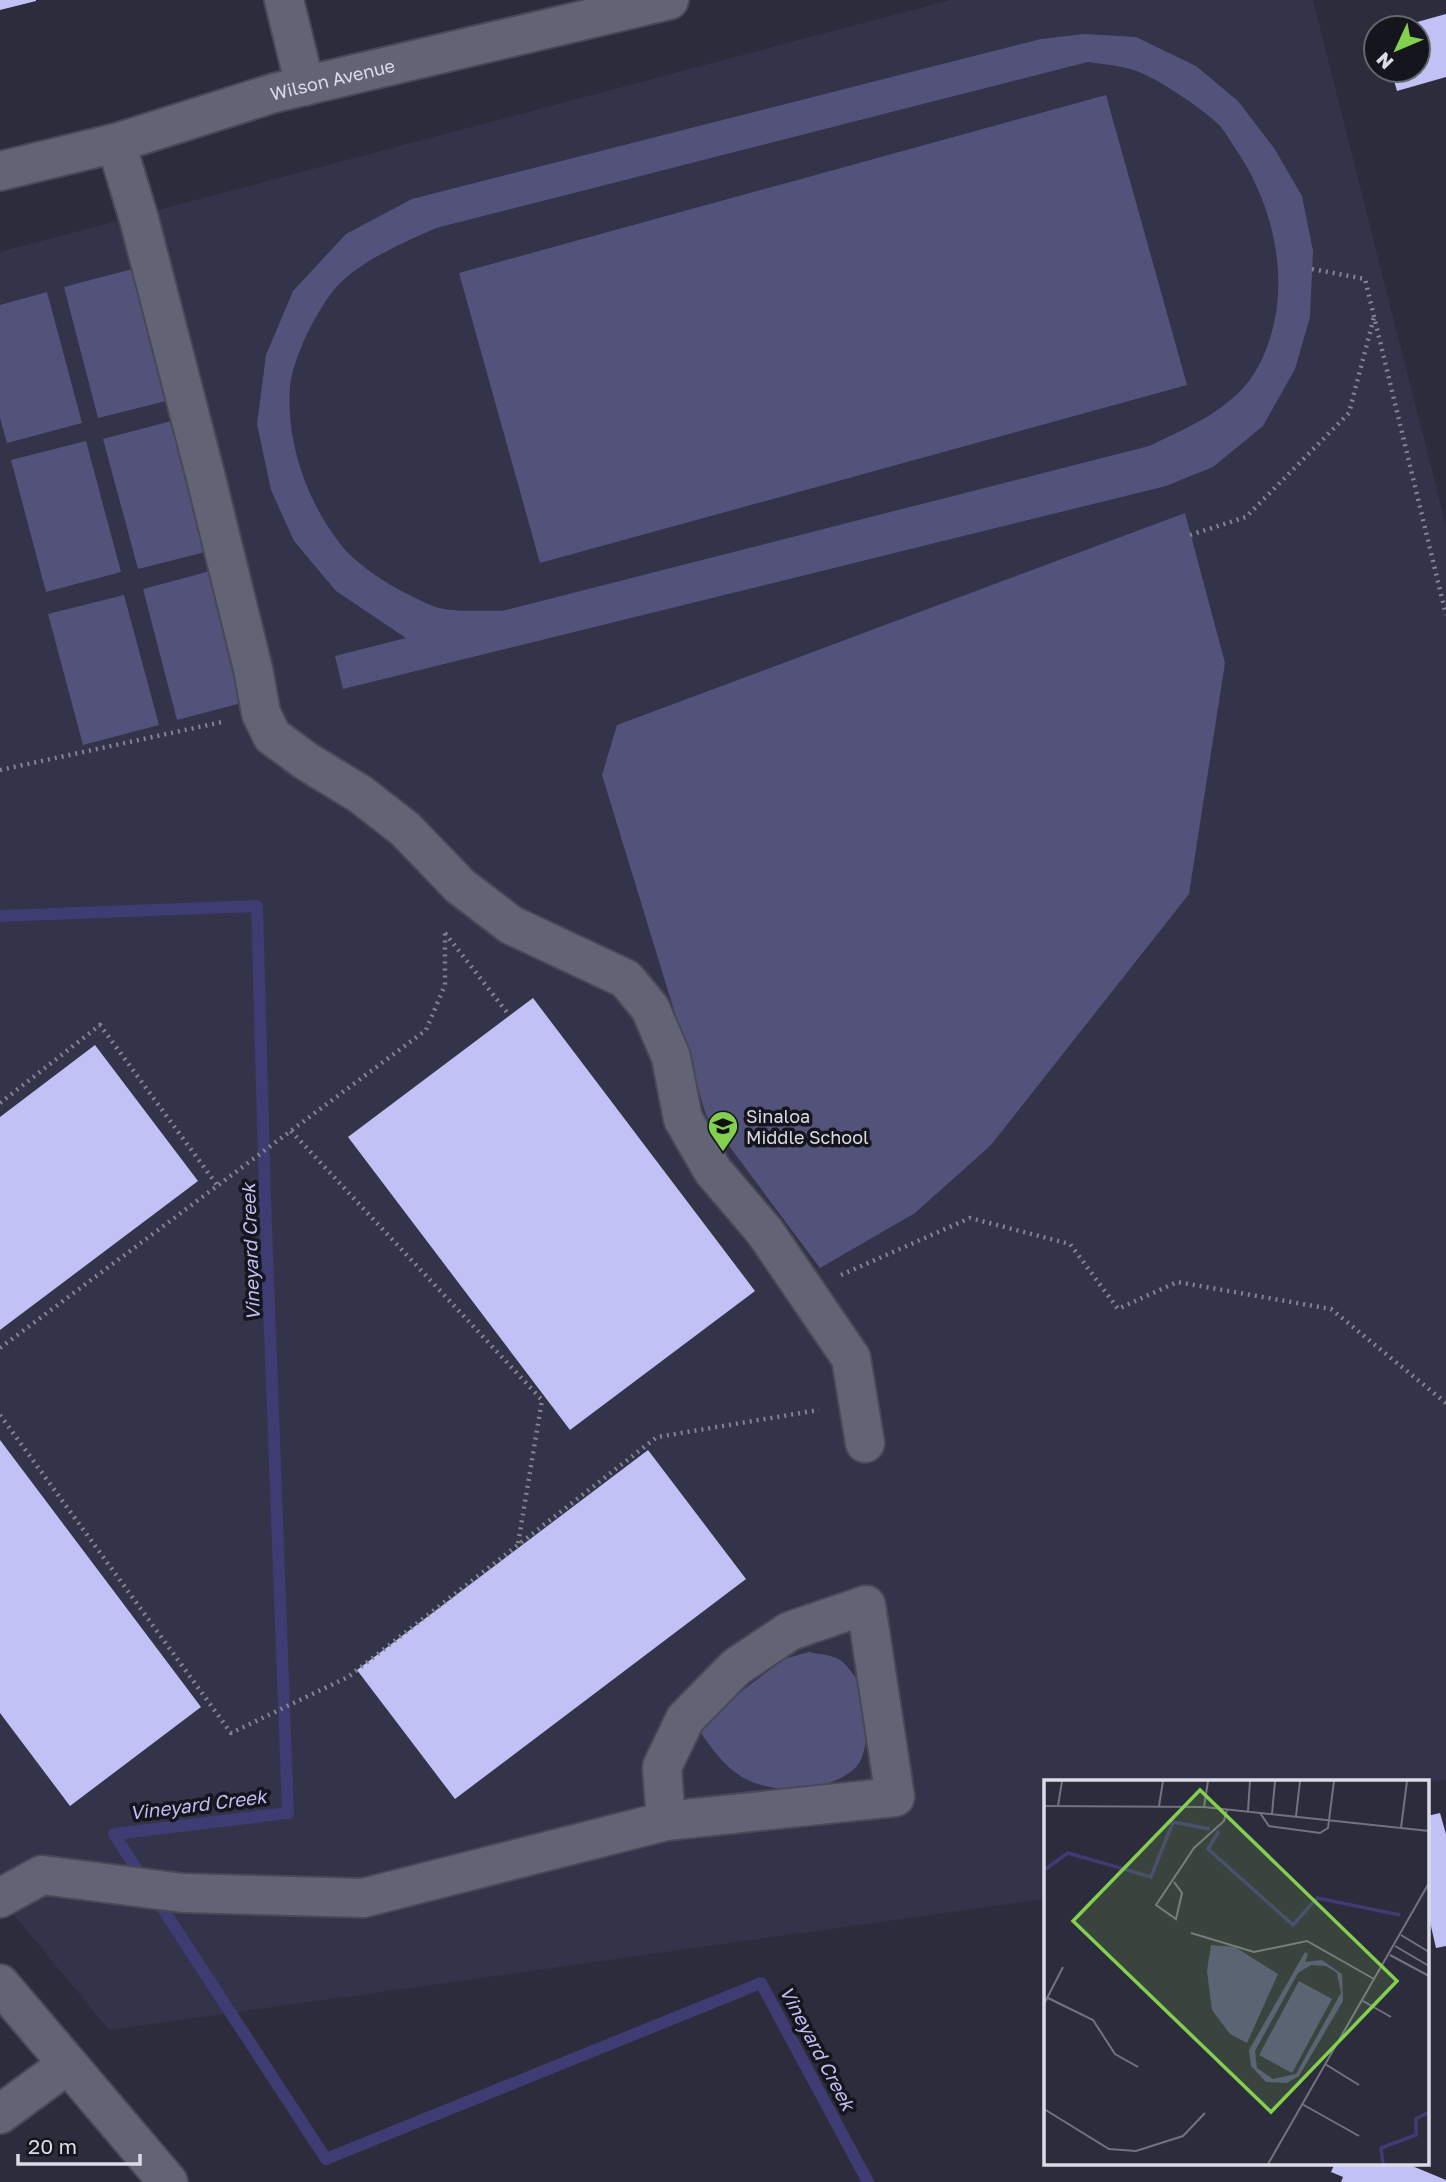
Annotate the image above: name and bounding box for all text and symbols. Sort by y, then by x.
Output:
north arrow [1362,14,1432,84]
text: N [1371,48,1398,74]
street label: Wilson Avenue [268,54,397,105]
place label: Sinaloa Middle School [746,1105,869,1148]
school or university icon: Sinaloa Middle School [706,1109,740,1153]
water label: Vineyard Creek [236,1181,264,1321]
inset map [1044,1780,1428,2164]
water label: Vineyard Creek [128,1784,270,1824]
water label: Vineyard Creek [776,1982,861,2116]
scale bar [18,2122,140,2166]
text: 20 m [28,2133,77,2159]

